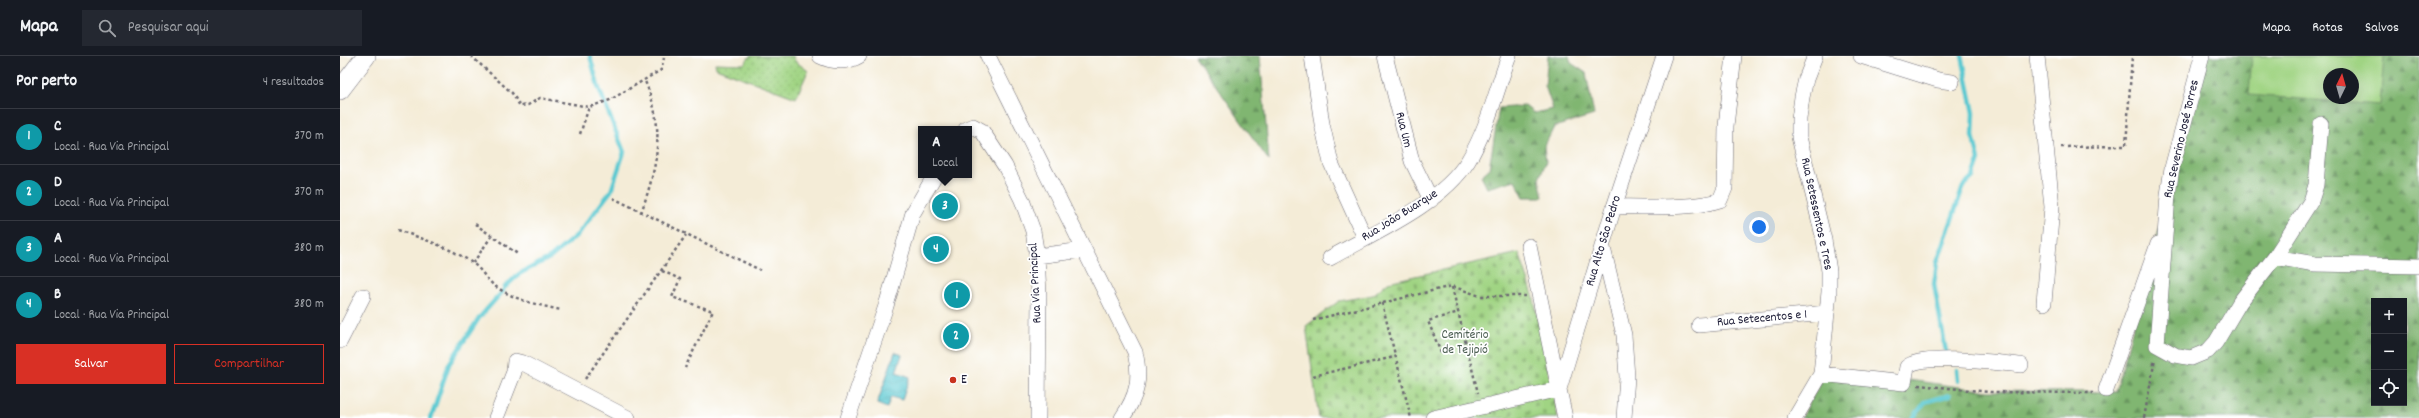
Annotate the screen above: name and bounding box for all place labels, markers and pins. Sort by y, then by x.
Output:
pin: 3 [932,191,958,221]
pin: 4 [923,234,949,264]
pin: 1 [944,280,970,310]
pin: 2 [943,321,969,351]
place label: E [961,371,967,390]
marker: E [948,375,958,385]

